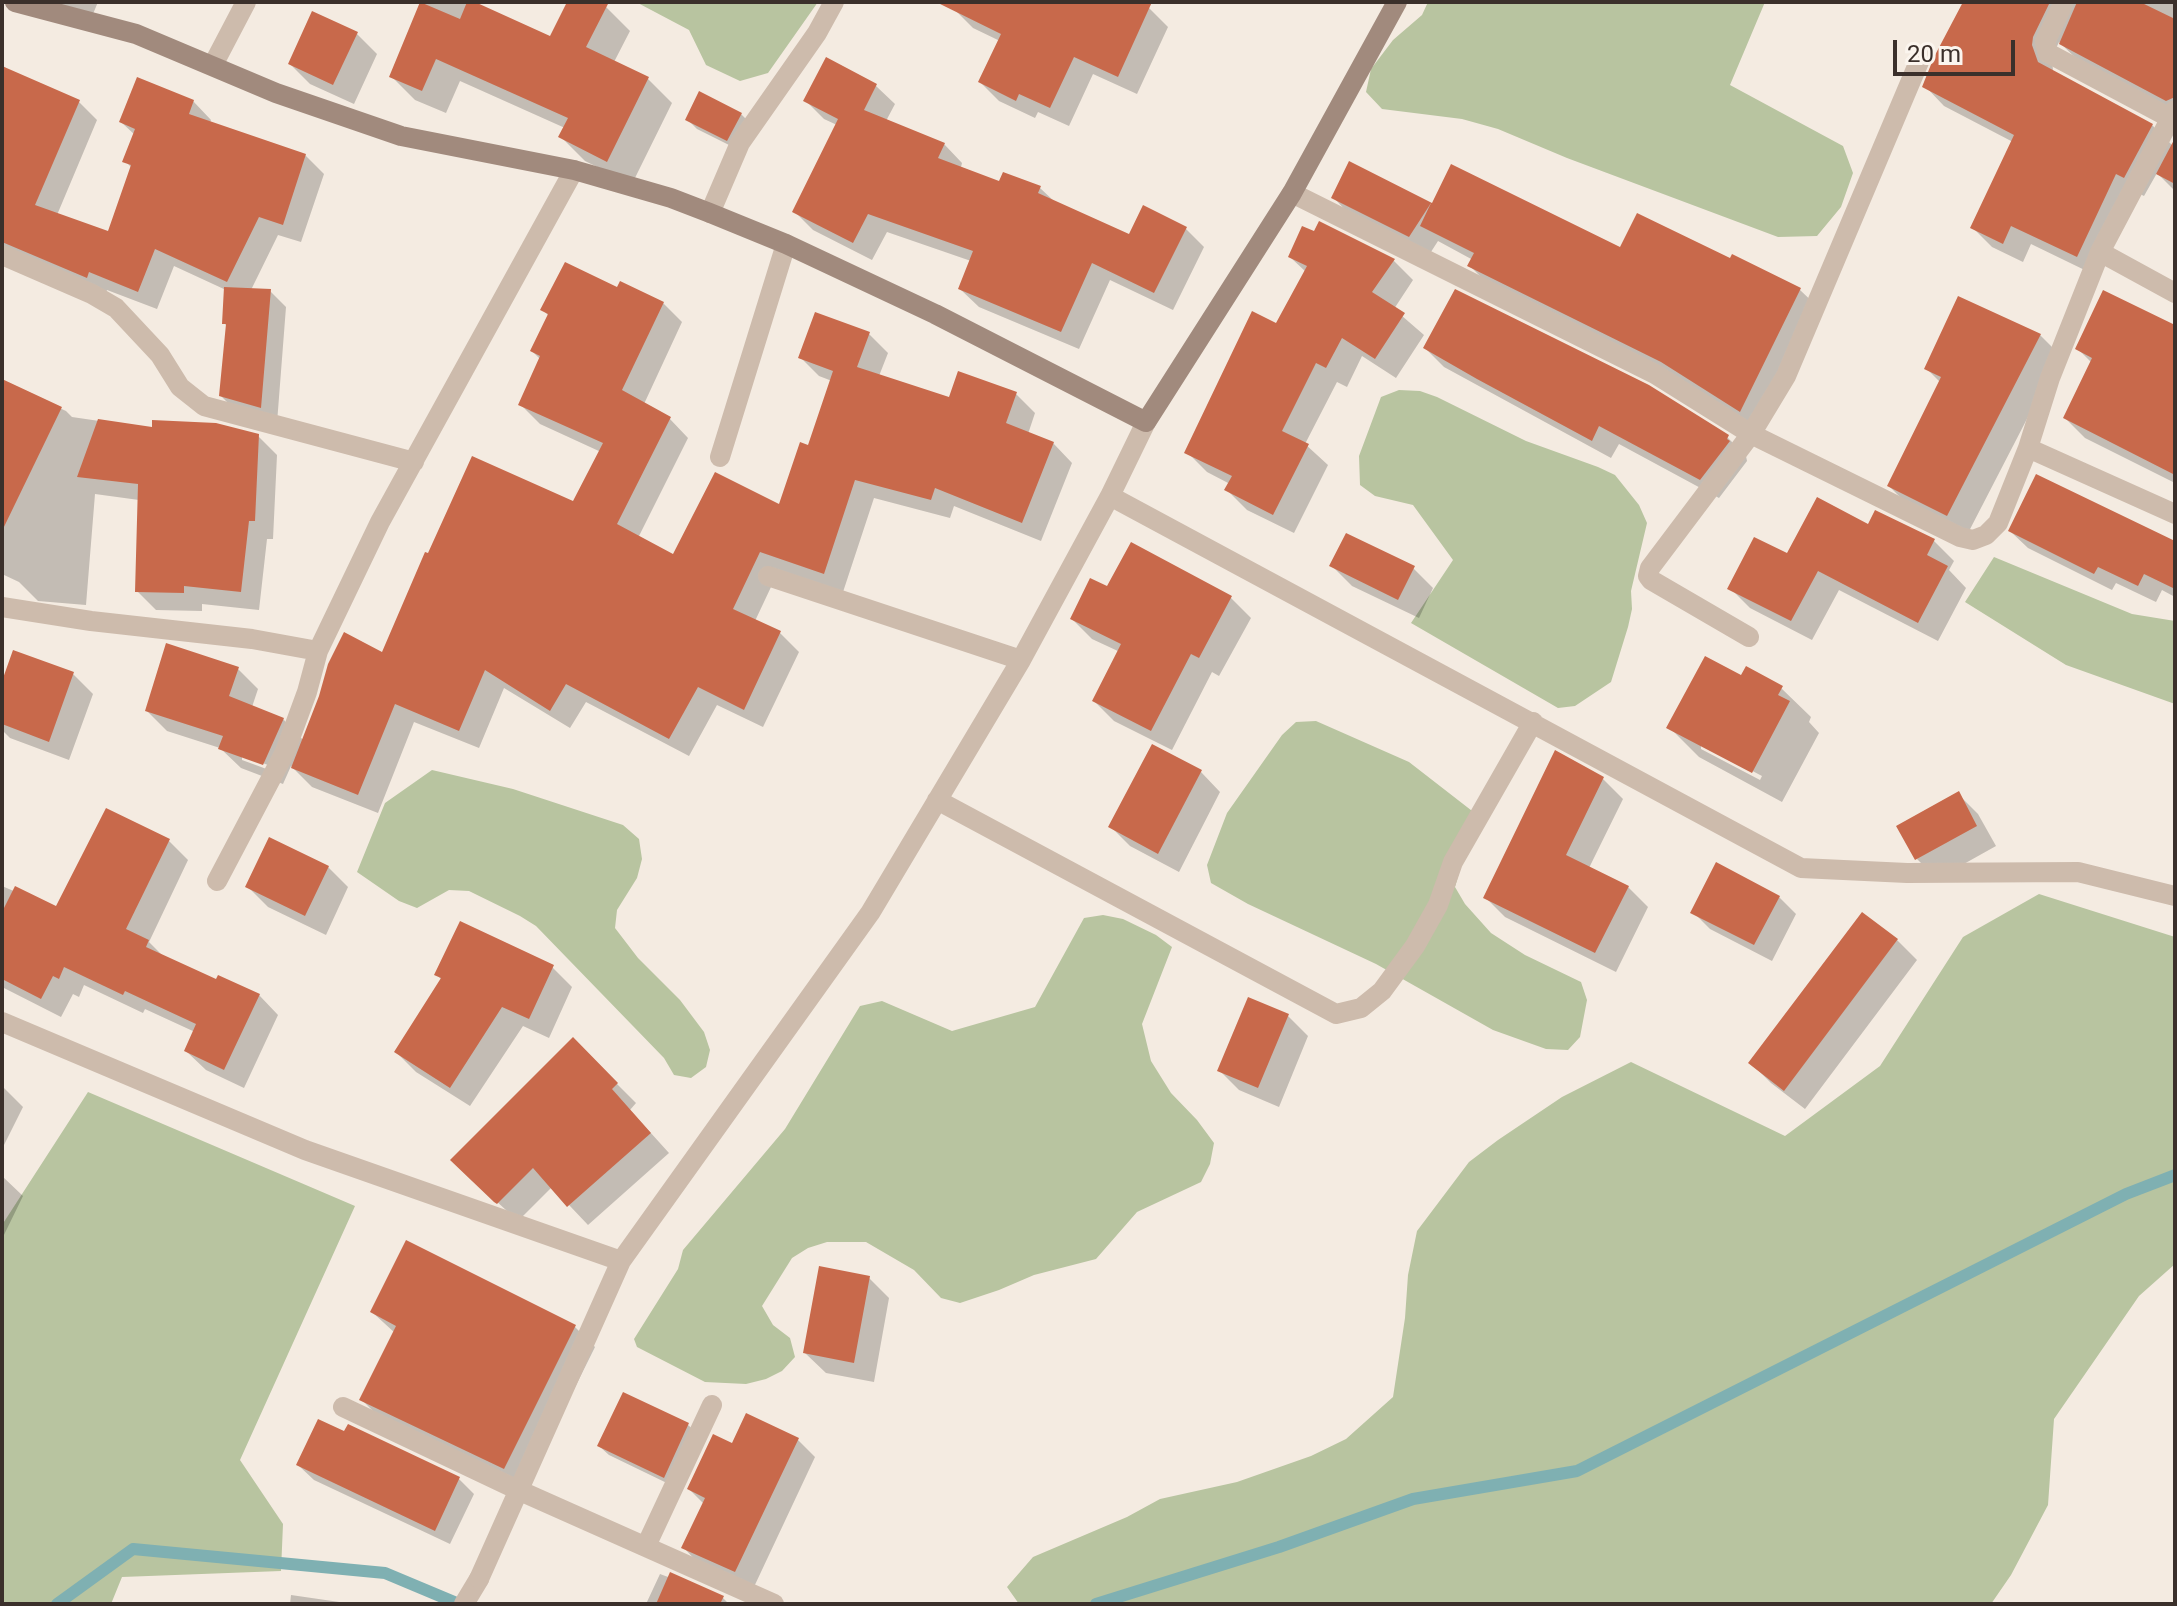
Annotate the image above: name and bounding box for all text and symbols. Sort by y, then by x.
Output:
scale bar [1897,24,2019,74]
text: 20 m [1907,40,1961,68]

